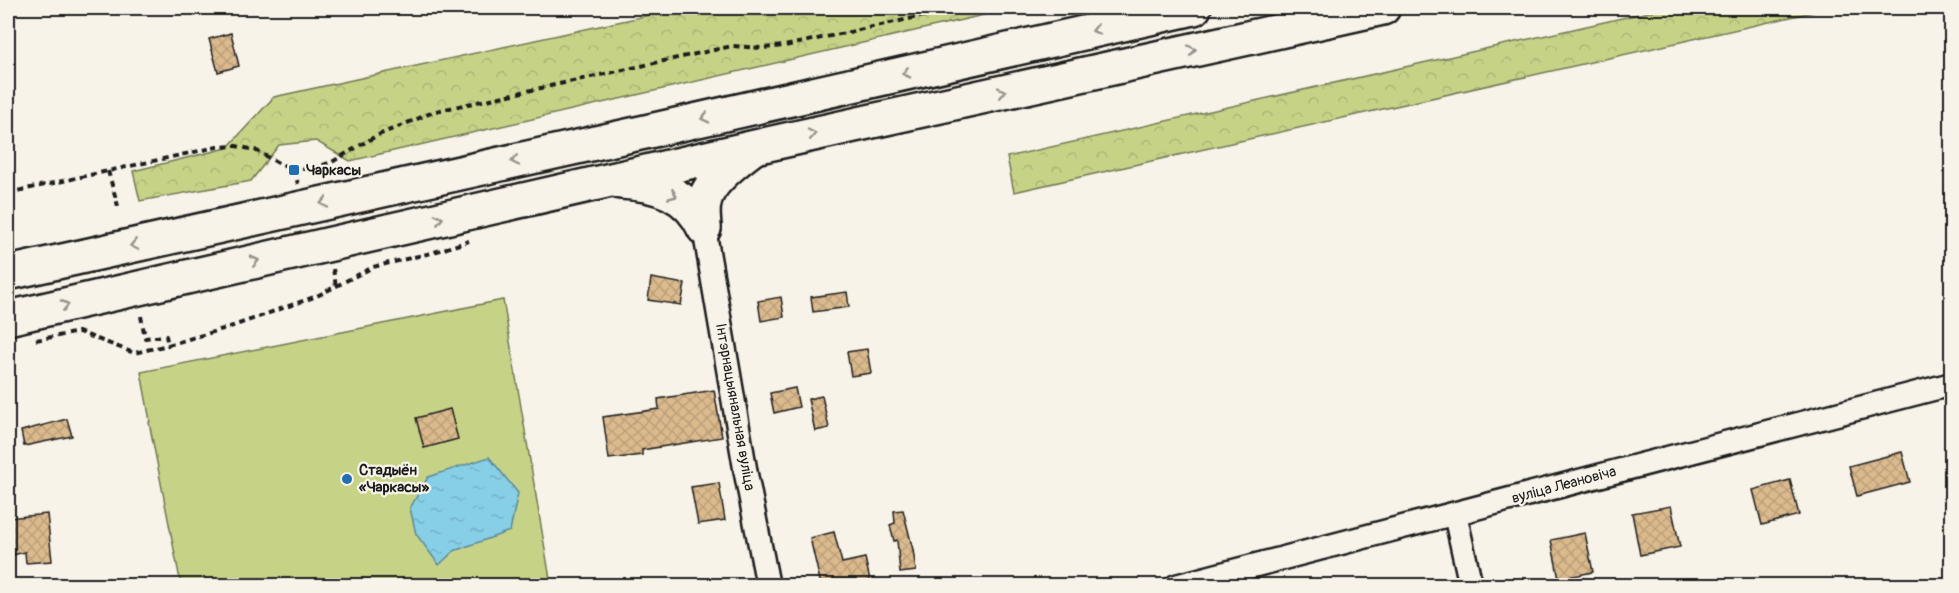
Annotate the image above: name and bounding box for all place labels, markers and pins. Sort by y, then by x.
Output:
place label: Чаркасы [306,161,361,180]
marker: Чаркасы [287,163,301,177]
place label: Стадыён «Чаркасы» [359,461,430,497]
marker: Стадыён «Чаркасы» [340,472,354,486]

